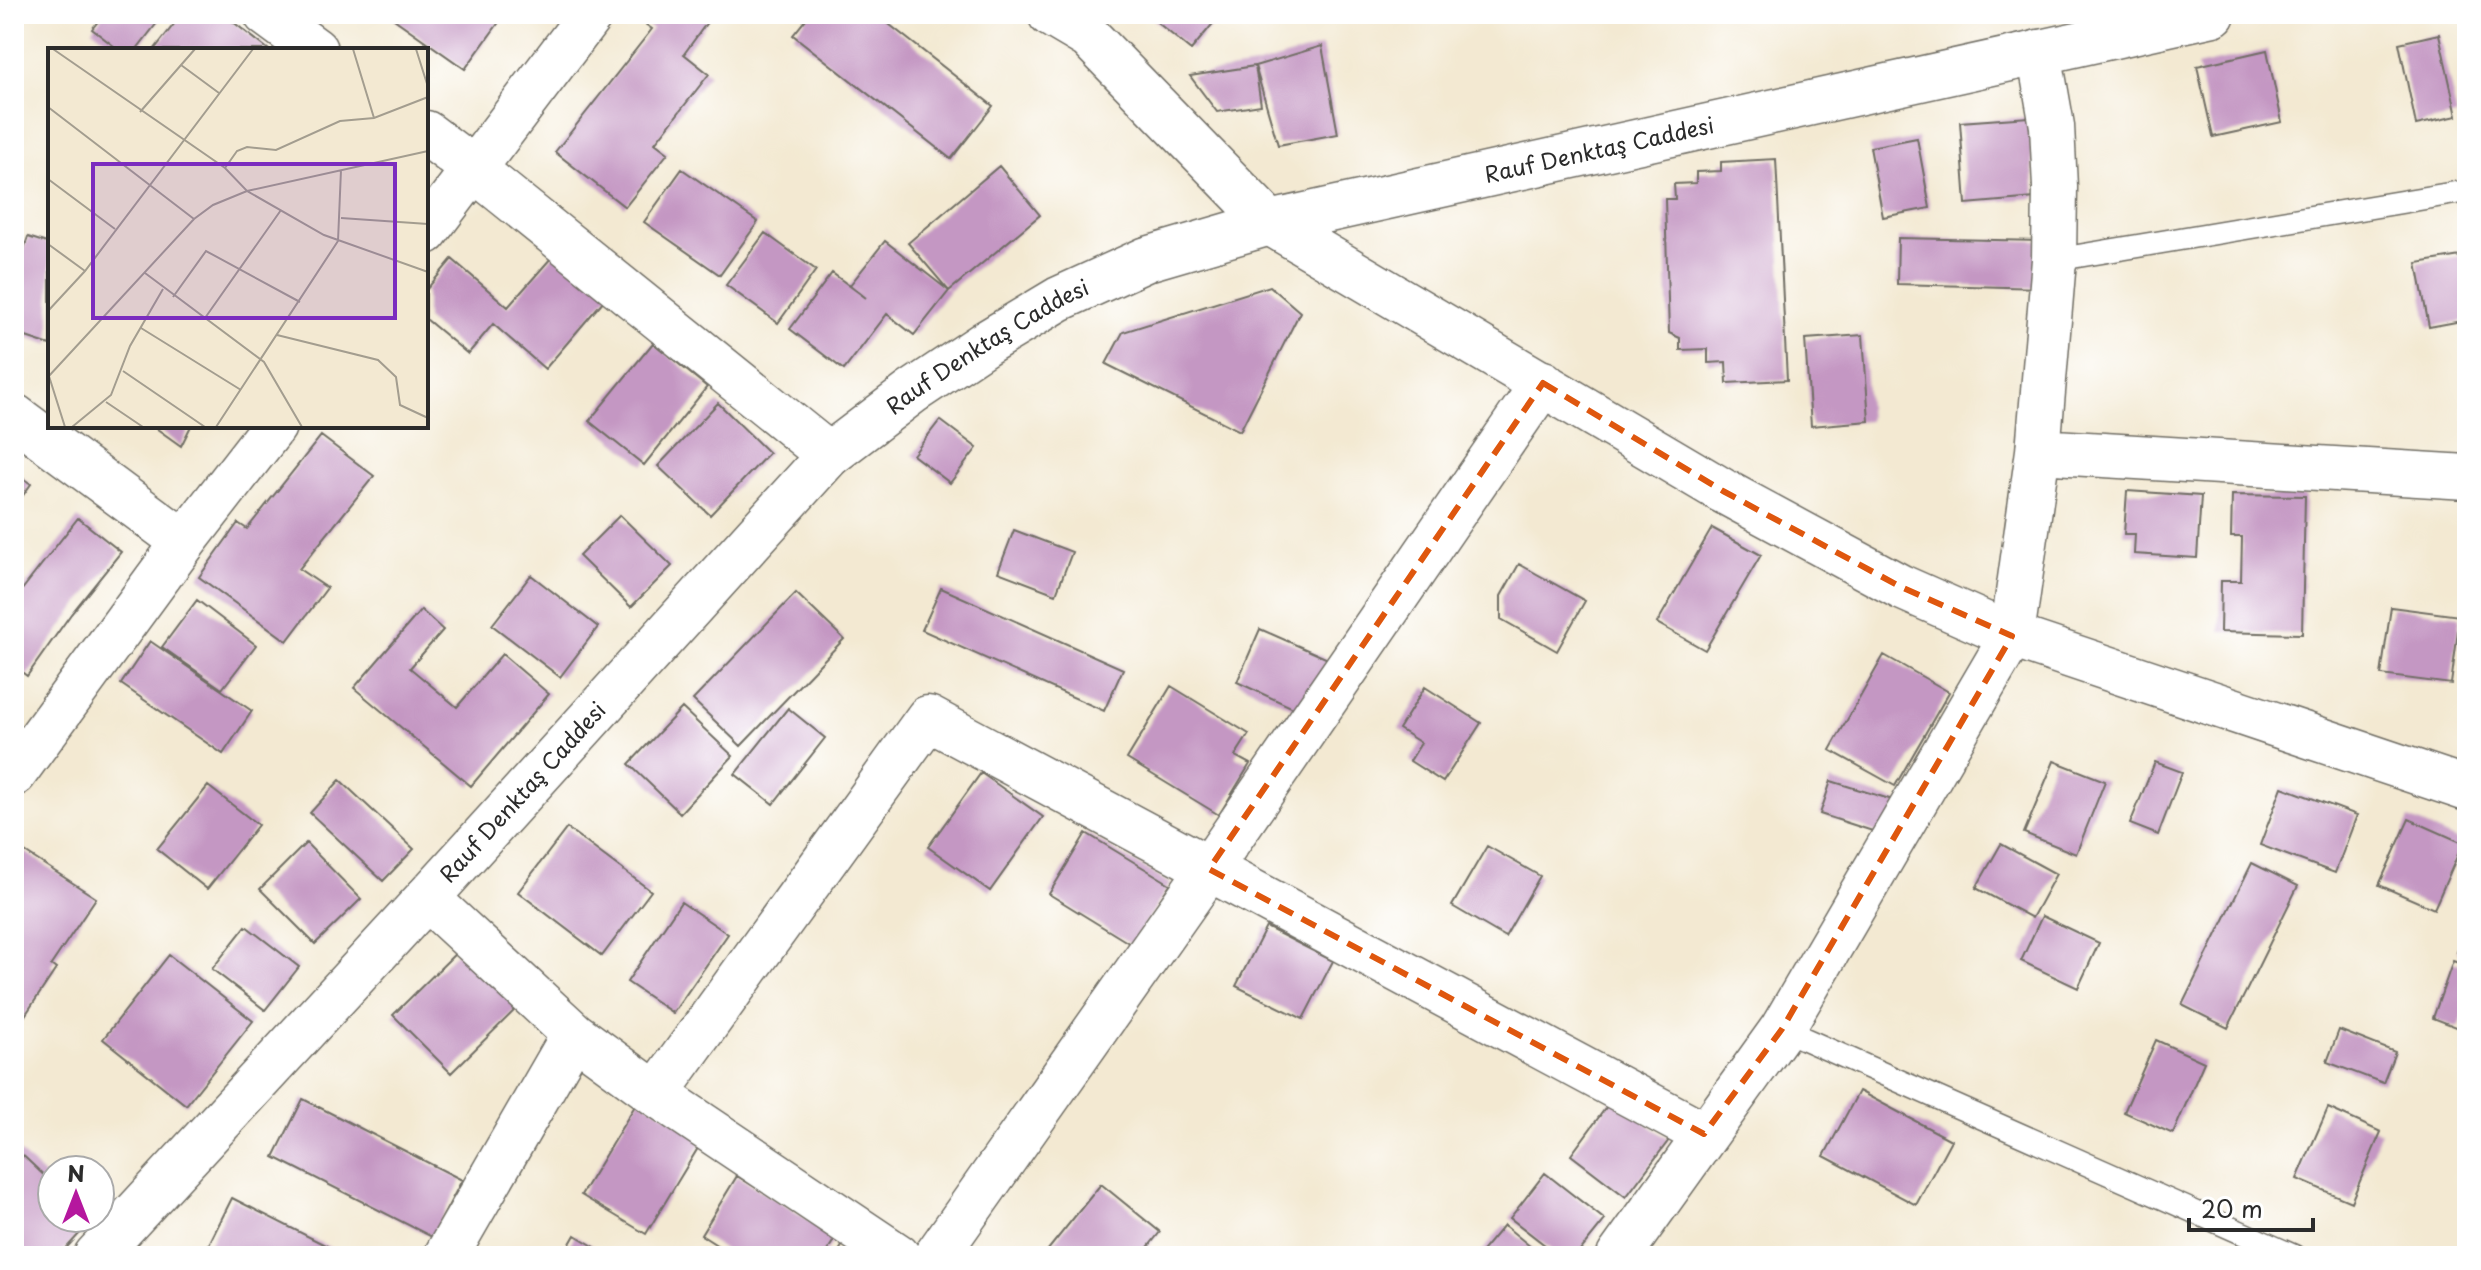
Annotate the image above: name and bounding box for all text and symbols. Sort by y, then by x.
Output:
inset map [48,48,428,428]
street label: Rauf Denktaş Caddesi [1481,107,1717,190]
street label: Rauf Denktaş Caddesi [878,270,1094,422]
street label: Rauf Denktaş Caddesi [431,694,613,889]
north arrow [36,1154,116,1234]
text: N [67,1156,85,1189]
scale bar [2189,1182,2313,1232]
text: 20 m [2201,1190,2263,1226]

